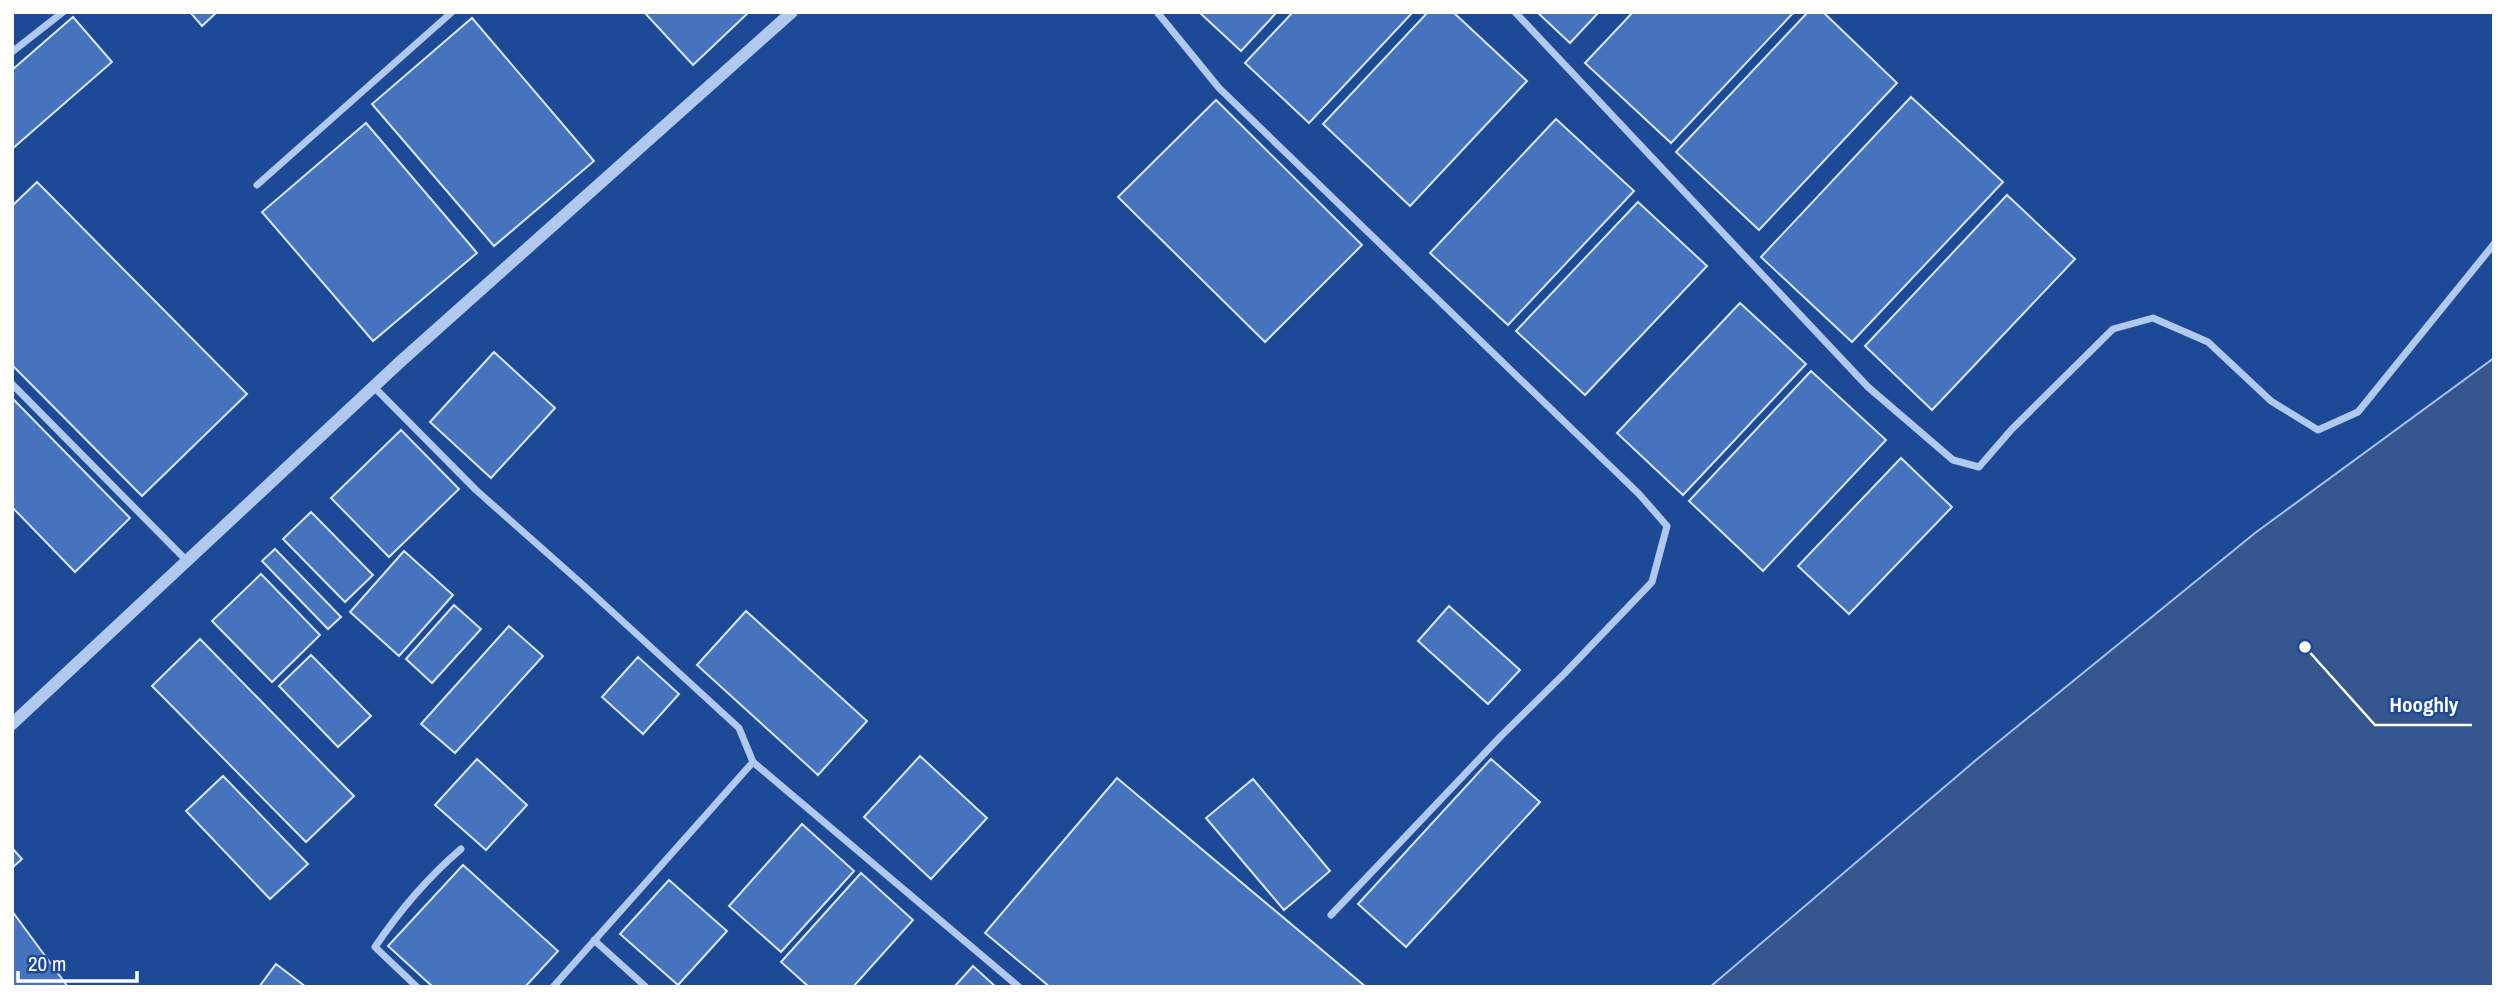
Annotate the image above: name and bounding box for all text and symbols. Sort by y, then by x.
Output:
callout: Hooghly [2375,683,2472,725]
text: Hooghly [2390,690,2459,719]
scale bar [18,940,136,984]
text: 20 m [28,949,66,978]

